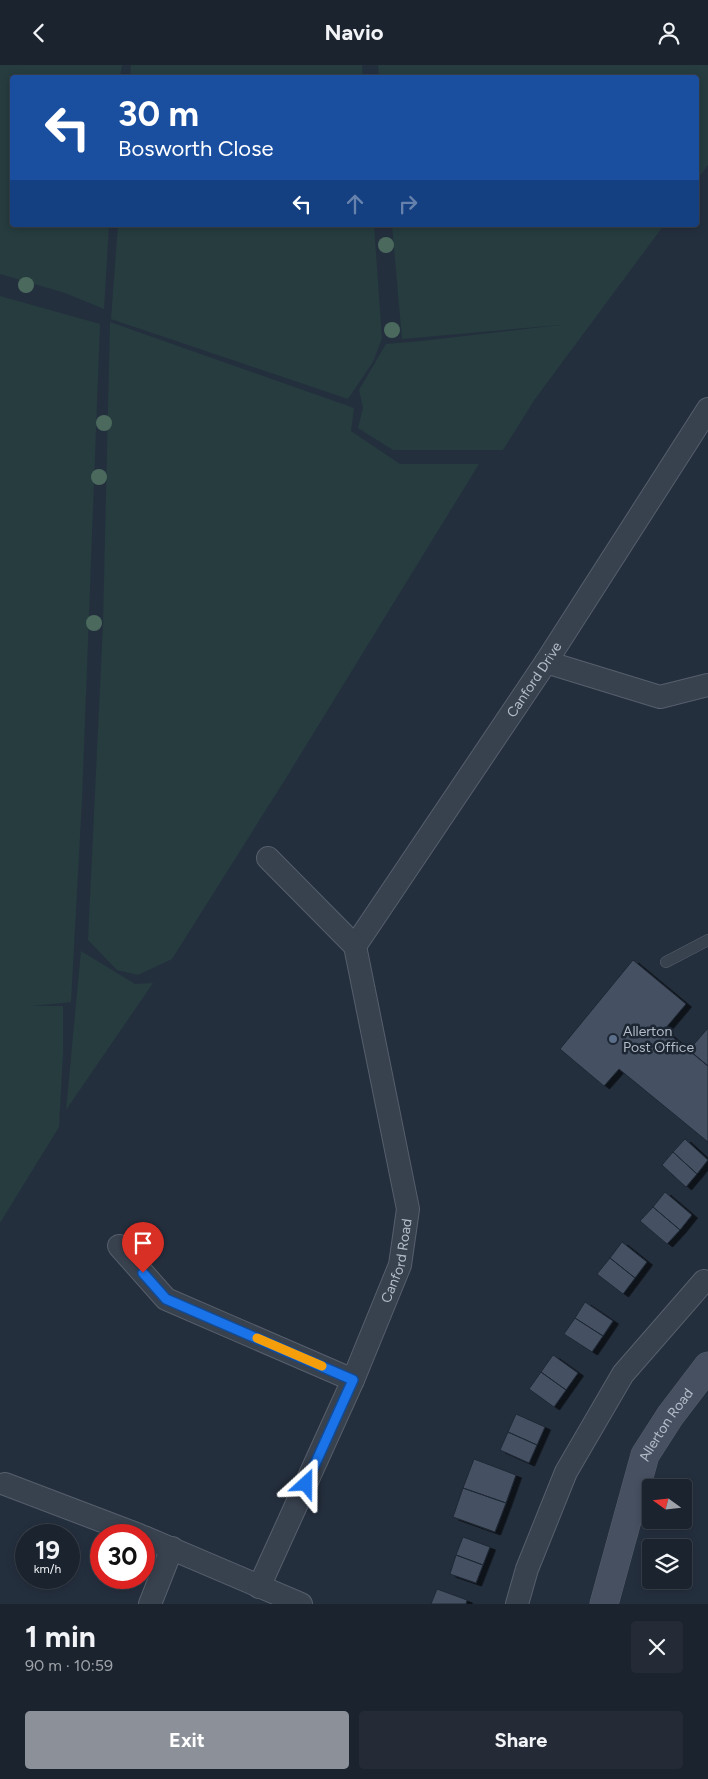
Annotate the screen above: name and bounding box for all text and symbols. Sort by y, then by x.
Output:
icon: back [25,19,53,47]
text: Navio [324,19,384,46]
icon: person [655,19,683,47]
text: 30 m [118,93,199,135]
icon: left [35,95,100,160]
text: Bosworth Close [118,135,273,162]
icon: left [288,190,316,218]
icon: ahead [341,190,369,218]
icon: right [394,190,422,218]
street label: Canford Drive [503,638,565,721]
place label: Allerton Post Office [623,1023,694,1056]
marker: Allerton Post Office [607,1033,619,1045]
street label: Canford Road [377,1217,415,1305]
pin [122,1222,164,1273]
icon: arrive [129,1229,157,1257]
street label: Allerton Road [635,1385,697,1463]
position arrow [279,1457,331,1509]
north arrow [642,1479,692,1529]
map controls [642,1479,692,1589]
speed limit sign: 30 [90,1524,155,1589]
text: 19 [35,1535,60,1565]
button: layers [642,1539,692,1589]
text: km/h [34,1562,61,1576]
text: 1 min [25,1618,96,1655]
button: close [631,1621,683,1673]
text: 90 m · 10:59 [25,1656,113,1675]
button: Exit [25,1711,349,1769]
button: Share [359,1711,683,1769]

